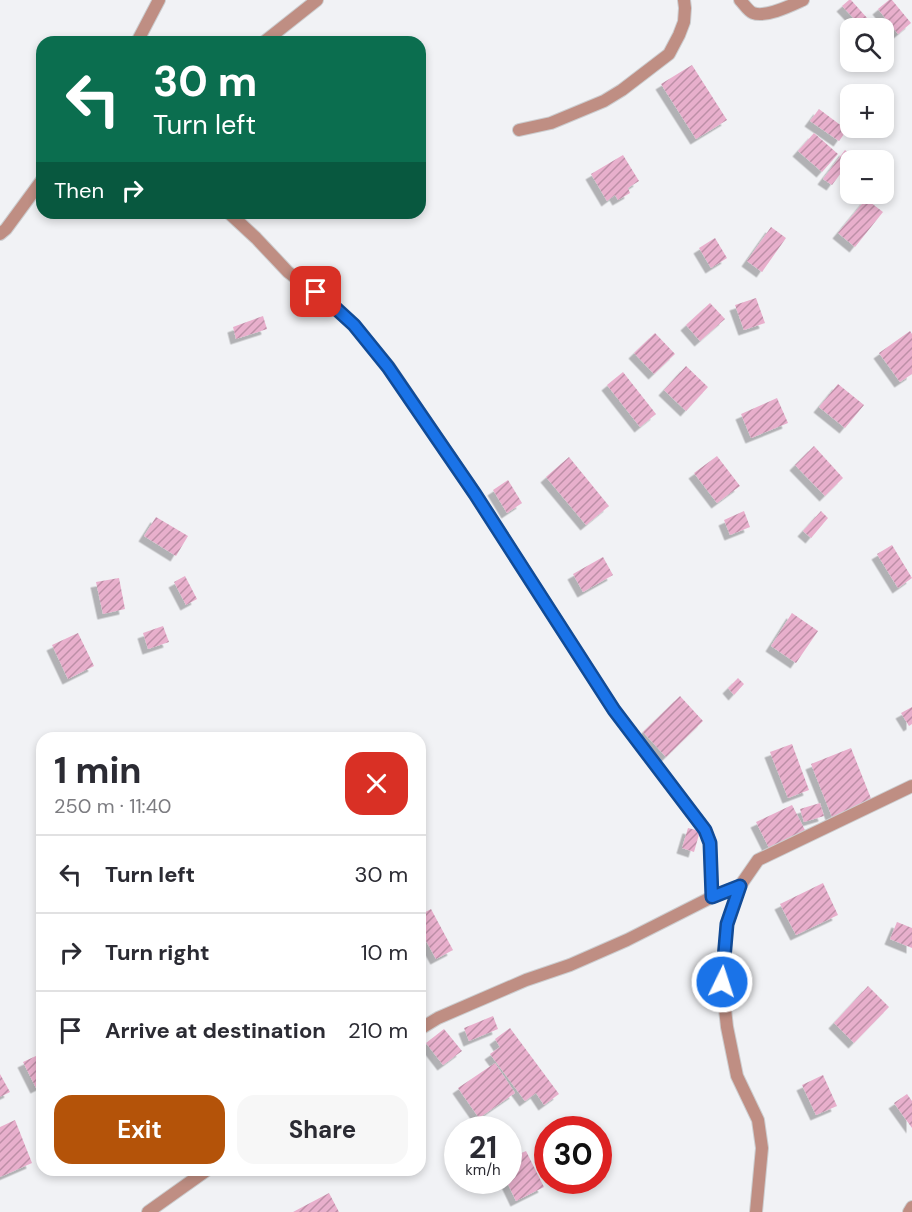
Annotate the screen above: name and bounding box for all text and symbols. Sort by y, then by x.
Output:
map controls [840,18,894,204]
button: search [840,18,894,72]
text: 30 m [153,54,257,109]
icon: left [54,60,132,138]
button: + [840,84,894,138]
text: Turn left [153,107,256,142]
button: − [840,150,894,204]
icon: right [116,174,149,207]
text: Then [54,176,104,205]
pin [290,266,341,317]
icon: arrive [299,275,332,308]
text: 1 min [54,747,142,794]
button: close [345,752,408,815]
text: 250 m · 11:40 [54,793,171,819]
icon: left [54,858,87,891]
text: Turn left [105,860,195,889]
text: 30 m [354,860,408,889]
icon: right [54,936,87,969]
text: Turn right [105,938,210,967]
text: 10 m [361,938,408,967]
position arrow [690,950,754,1014]
icon: arrive [54,1014,87,1047]
text: Arrive at destination [105,1016,326,1045]
text: 210 m [348,1016,408,1045]
button: Exit [54,1095,225,1164]
button: Share [237,1095,408,1164]
speed limit sign: 30 [534,1116,612,1194]
text: 21 [469,1128,497,1167]
text: km/h [465,1160,501,1180]

